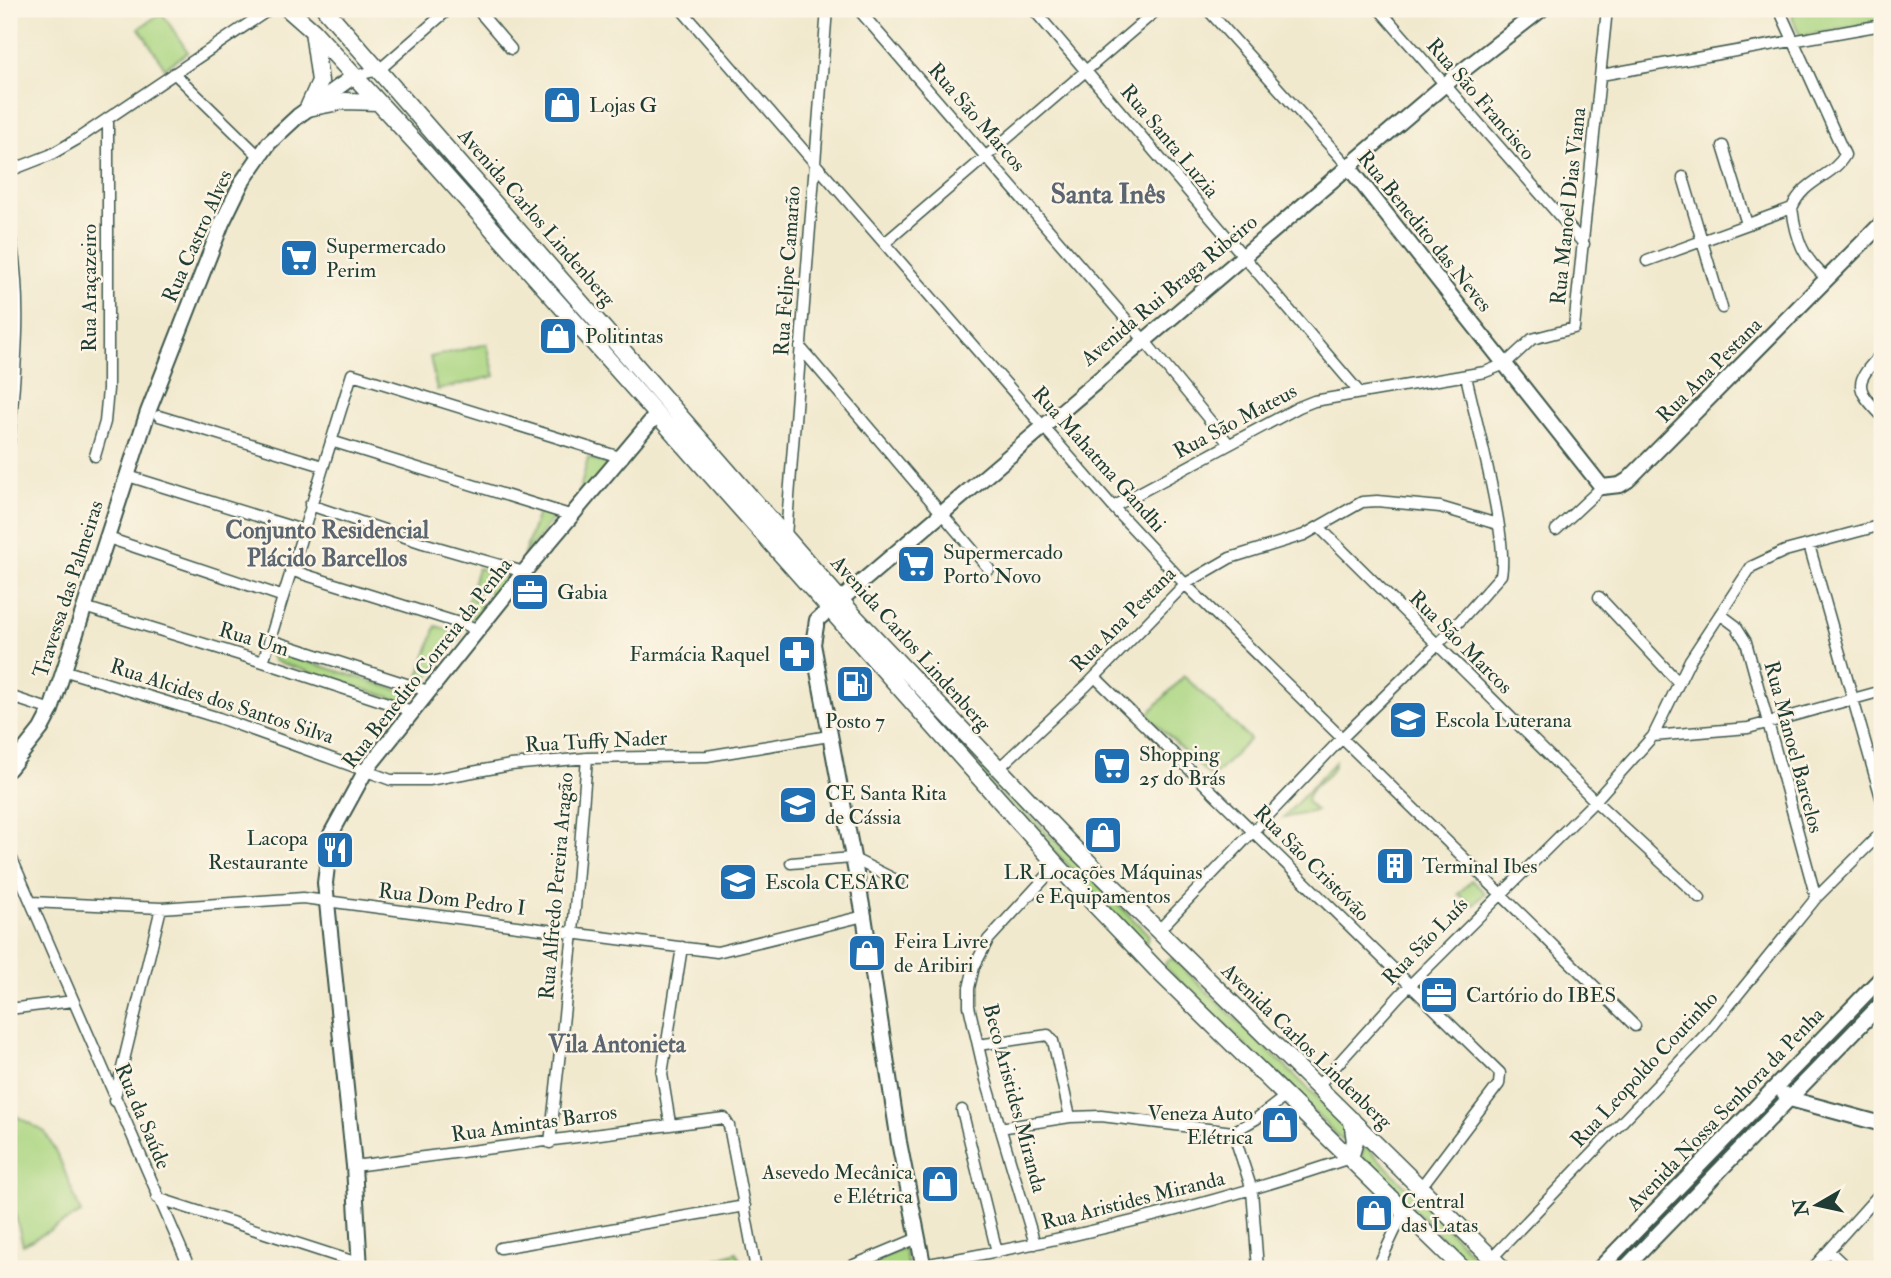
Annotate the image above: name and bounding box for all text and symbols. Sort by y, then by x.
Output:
street label: Rua São Francisco [1420,33,1541,166]
street label: Rua São Marcos [922,57,1031,177]
street label: Rua Santa Luzia [1114,79,1225,204]
shop icon: Lojas G [541,84,583,126]
place label: Lojas G [589,92,657,119]
street label: Rua Manoel Dias Viana [1545,106,1592,306]
street label: Avenida Carlos Lindenberg [451,122,622,313]
street label: Rua Benedito das Neves [1351,145,1498,318]
street label: Rua Castro Alves [156,166,239,307]
district label: Santa Inês [1051,177,1166,212]
street label: Rua Felipe Camarão [768,185,807,357]
street label: Avenida Rui Braga Ribeiro [1075,209,1263,373]
street label: Rua Araçazeiro [76,224,103,352]
place label: Supermercado Perim [326,233,446,284]
supermarket icon: Supermercado Perim [278,237,320,279]
street label: Rua Ana Pestana [1651,312,1768,429]
shop icon: Politintas [537,315,579,357]
place label: Politintas [585,323,663,350]
street label: Rua São Mateus [1169,378,1302,465]
street label: Rua Mahatma Gandhi [1026,381,1172,538]
street label: Travessa das Palmeiras [27,497,110,681]
district label: Conjunto Residencial Plácido Barcellos [225,515,430,574]
place label: Supermercado Porto Novo [943,539,1063,590]
supermarket icon: Supermercado Porto Novo [895,543,937,585]
street label: Avenida Carlos Lindenberg [824,549,997,737]
street label: Rua Benedito Correia da Penha [336,552,519,774]
street label: Rua Ana Pestana [1065,561,1182,678]
office icon: Gabia [509,571,551,613]
place label: Gabia [557,579,608,606]
street label: Rua São Marcos [1403,585,1518,700]
street label: Rua Um [215,616,292,663]
pharmacy icon: Farmácia Raquel [776,633,818,675]
place label: Farmácia Raquel [629,641,771,668]
street label: Rua Alcides dos Santos Silva [107,653,337,751]
street label: Rua Manoel Barcelos [1758,658,1829,836]
fuel station icon: Posto 7 [834,663,876,705]
school or university icon: Escola Luterana [1387,699,1429,741]
place label: Escola Luterana [1435,707,1572,734]
place label: Posto 7 [825,708,885,735]
street label: Rua Tuffy Nader [524,724,668,759]
place label: Shopping 25 do Brás [1139,741,1225,792]
supermarket icon: Shopping 25 do Brás [1091,745,1133,787]
street label: Rua Alfredo Pereira Aragão [533,771,580,1001]
place label: CE Santa Rita de Cássia [825,780,947,831]
school or university icon: CE Santa Rita de Cássia [777,784,819,826]
street label: Rua São Cristóvão [1248,799,1376,927]
shop icon: LR Locações Máquinas e Equipamentos [1082,814,1124,856]
place label: Lacopa Restaurante [208,825,308,876]
restaurant icon: Lacopa Restaurante [314,829,356,871]
building icon: Terminal Ibes [1374,845,1416,887]
place label: Terminal Ibes [1422,853,1537,880]
place label: LR Locações Máquinas e Equipamentos [1004,859,1203,910]
school or university icon: Escola CESARC [717,861,759,903]
place label: Escola CESARC [765,869,910,896]
street label: Rua Dom Pedro I [377,877,527,922]
street label: Rua São Luís [1377,892,1474,991]
place label: Feira Livre de Aribiri [894,928,988,979]
shop icon: Feira Livre de Aribiri [846,932,888,974]
street label: Avenida Carlos Lindenberg [1215,957,1398,1136]
office icon: Cartório do IBES [1418,974,1460,1016]
place label: Cartório do IBES [1466,982,1616,1009]
street label: Rua Leopoldo Coutinho [1565,985,1724,1153]
street label: Beco Aristides Miranda [976,1001,1053,1196]
street label: Avenida Nossa Senhora da Penha [1621,1002,1829,1216]
district label: Vila Antonieta [547,1029,687,1060]
street label: Rua da Saúde [108,1059,177,1173]
street label: Rua Amintas Barros [449,1099,619,1148]
place label: Veneza Auto Elétrica [1147,1100,1253,1151]
shop icon: Veneza Auto Elétrica [1259,1104,1301,1146]
place label: Asevedo Mecânica e Elétrica [761,1159,913,1210]
shop icon: Asevedo Mecânica e Elétrica [919,1163,961,1205]
street label: Rua Aristides Miranda [1039,1165,1228,1236]
north arrow [1783,1170,1853,1240]
place label: Central das Latas [1401,1188,1478,1239]
shop icon: Central das Latas [1353,1192,1395,1234]

